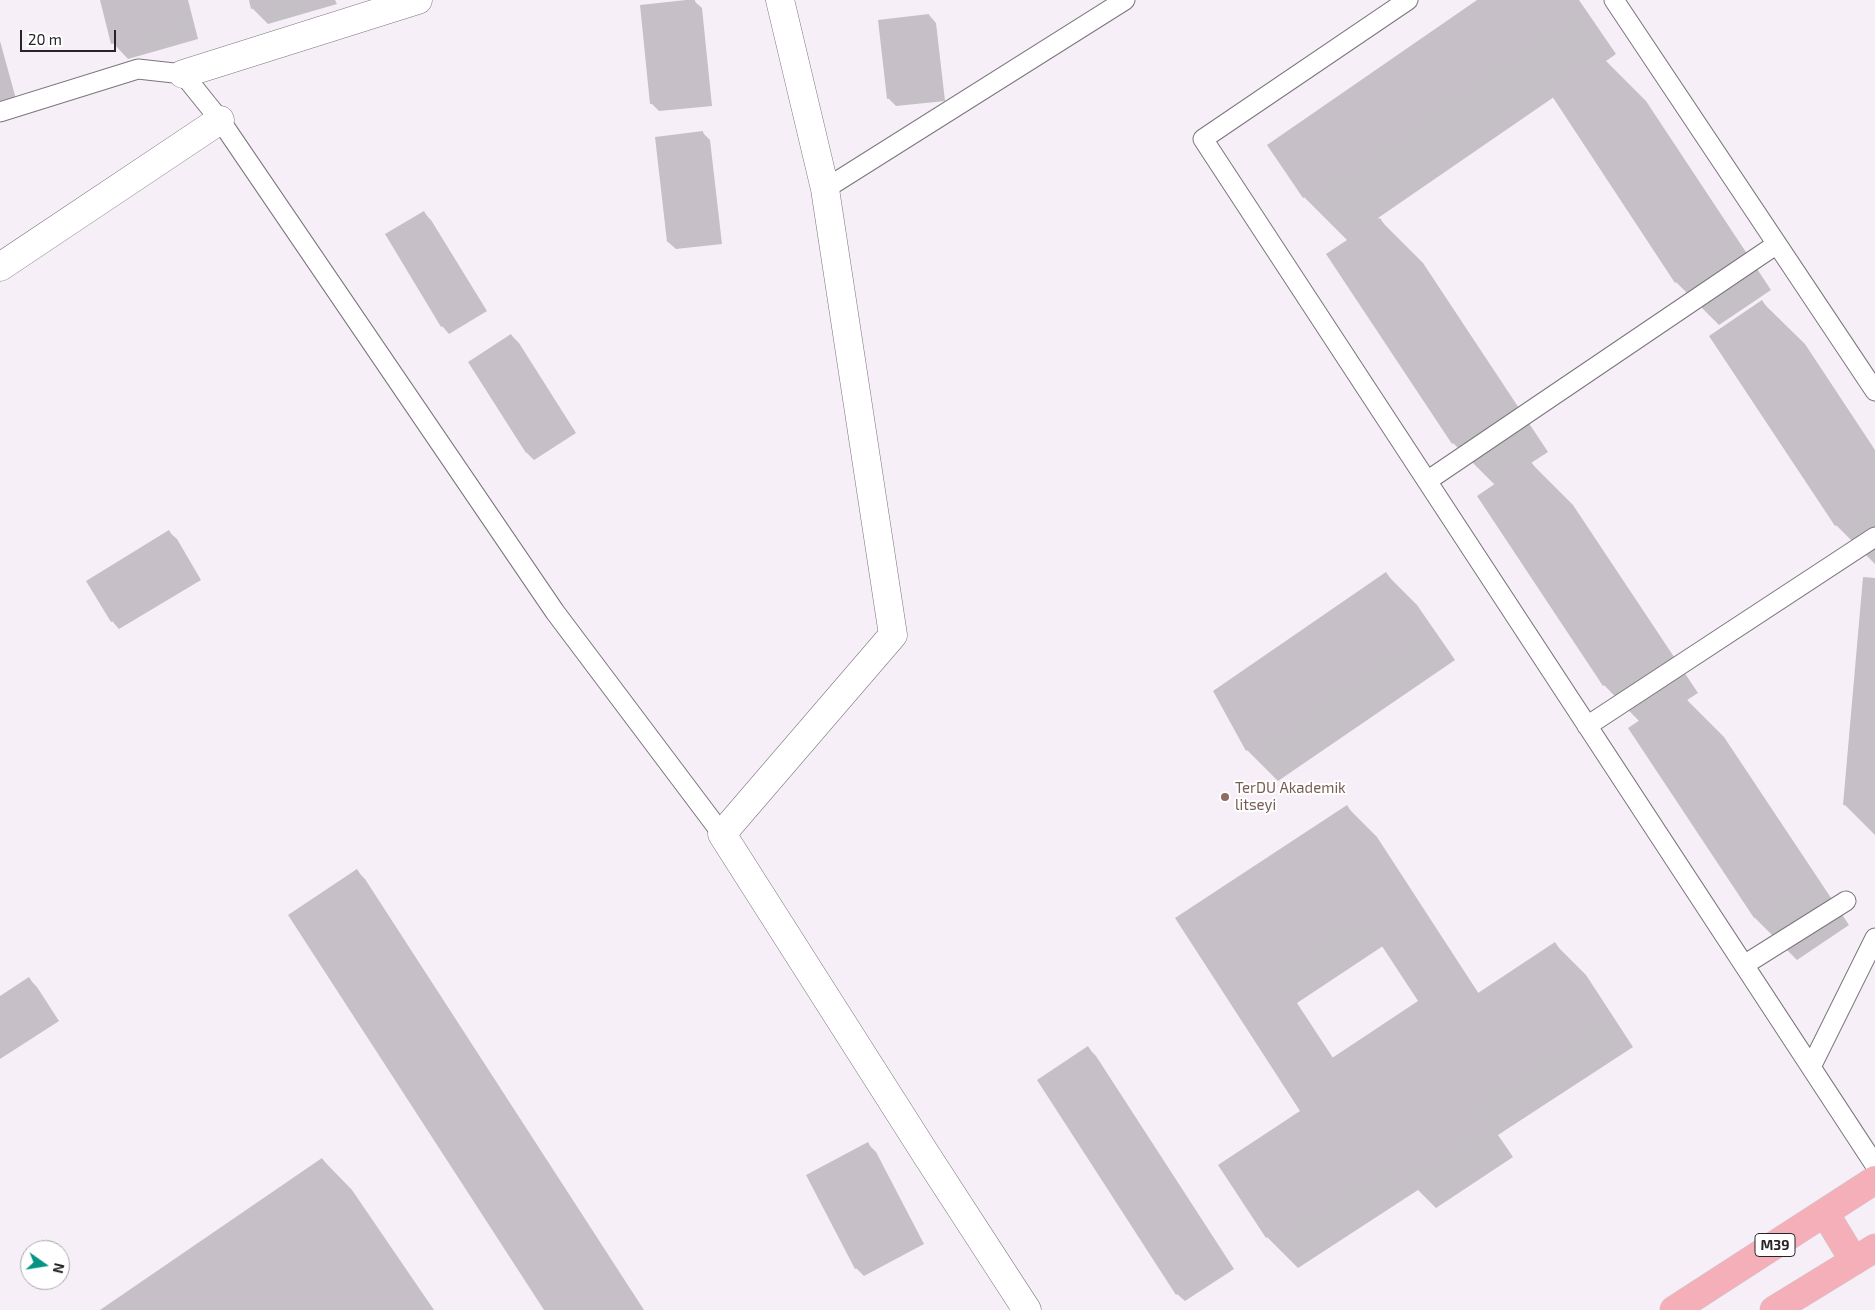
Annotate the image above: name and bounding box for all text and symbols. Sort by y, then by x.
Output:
scale bar [22,20,119,52]
text: 20 m [28,30,62,48]
place label: TerDU Akademik litseyi [1235,779,1346,814]
marker: TerDU Akademik litseyi [1219,791,1231,803]
road number: M39 [1755,1234,1795,1256]
north arrow [20,1240,70,1290]
text: N [50,1261,69,1275]

